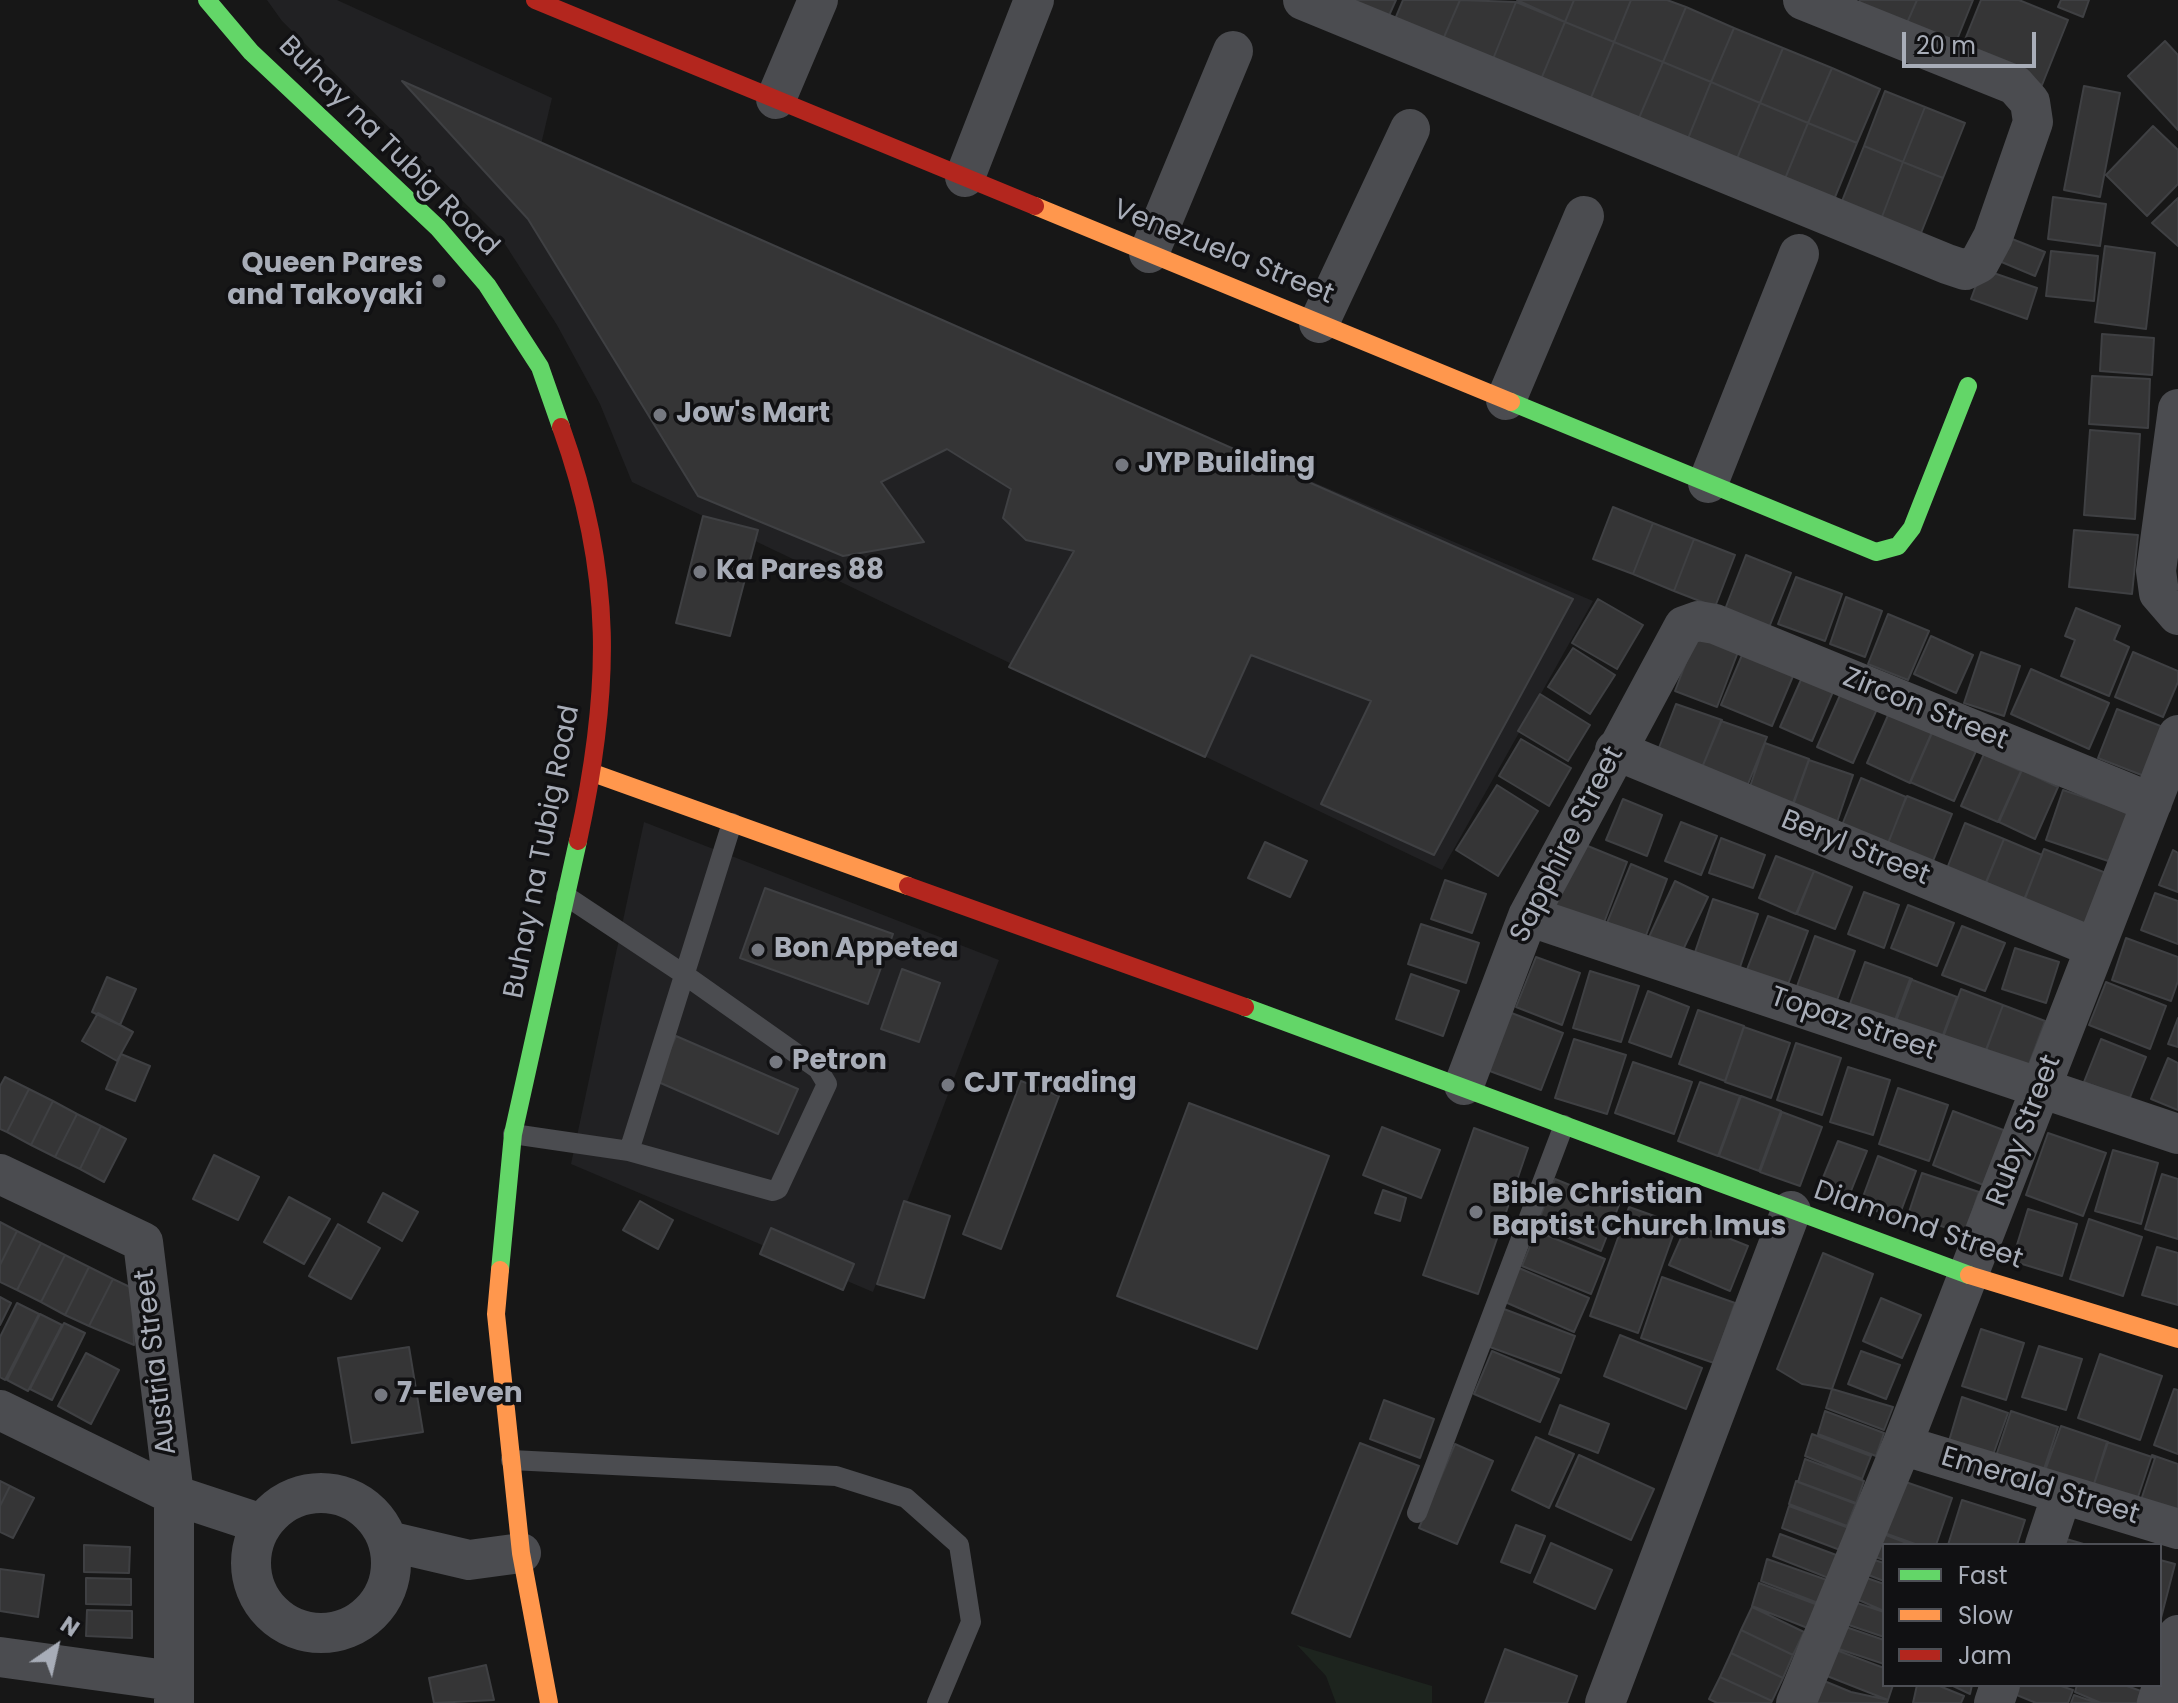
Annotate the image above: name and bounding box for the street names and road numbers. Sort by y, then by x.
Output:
street label: Buhay na Tubig Road [271,30,505,264]
street label: Venezuela Street [1108,193,1338,313]
street label: Zircon Street [1838,662,2012,758]
street label: Buhay na Tubig Road [498,703,588,1001]
street label: Sapphire Street [1504,741,1632,949]
street label: Beryl Street [1776,804,1934,894]
street label: Topaz Street [1766,981,1940,1069]
street label: Ruby Street [1981,1051,2069,1211]
street label: Diamond Street [1809,1175,2027,1277]
street label: Austria Street [129,1267,185,1457]
street label: Emerald Street [1937,1441,2143,1533]

